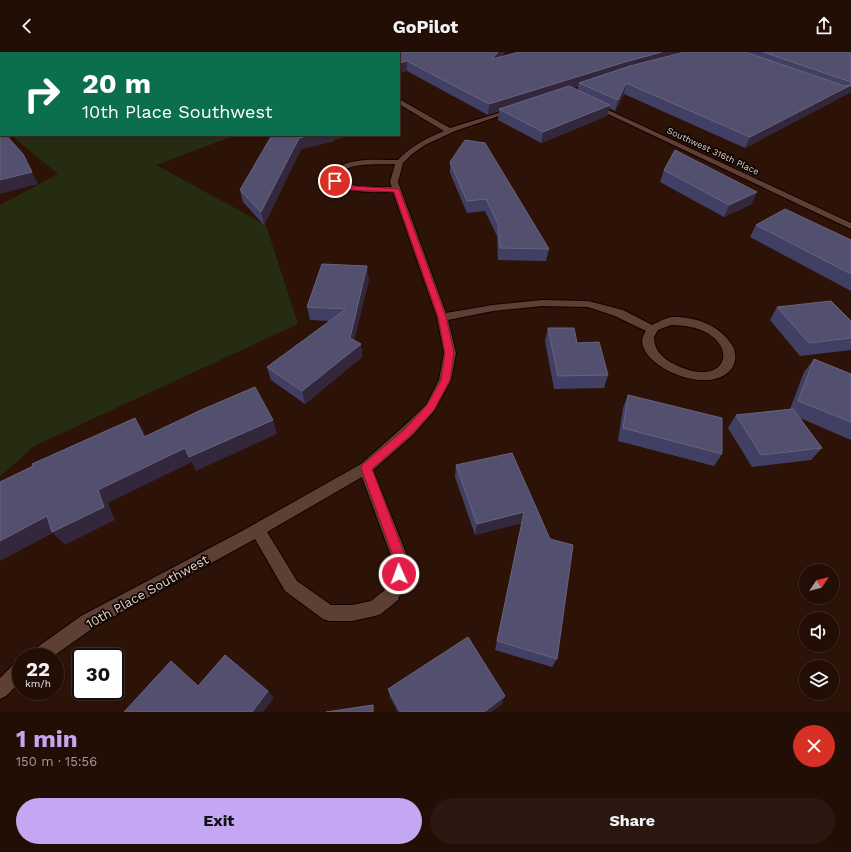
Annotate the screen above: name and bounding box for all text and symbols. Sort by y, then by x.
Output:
icon: back [16,15,38,37]
icon: share [813,15,835,37]
text: GoPilot [393,16,458,37]
text: 20 m [82,67,151,100]
icon: right [16,68,68,120]
text: 10th Place Southwest [82,101,272,122]
street label: Southwest 316th Place [665,125,761,177]
pin [318,164,352,198]
icon: arrive [324,170,346,192]
street label: 10th Place Southwest [83,551,212,631]
position arrow [378,553,420,595]
north arrow [799,564,839,604]
map controls [799,564,839,700]
button: sound [799,612,839,652]
speed limit sign: 30 [72,648,124,700]
text: 22 [26,657,50,681]
button: layers [799,660,839,700]
text: km/h [25,678,51,689]
text: 1 min [16,725,78,753]
button: close [793,725,835,767]
text: 150 m · 15:56 [16,754,97,769]
button: Exit [16,798,422,844]
button: Share [430,798,835,844]

